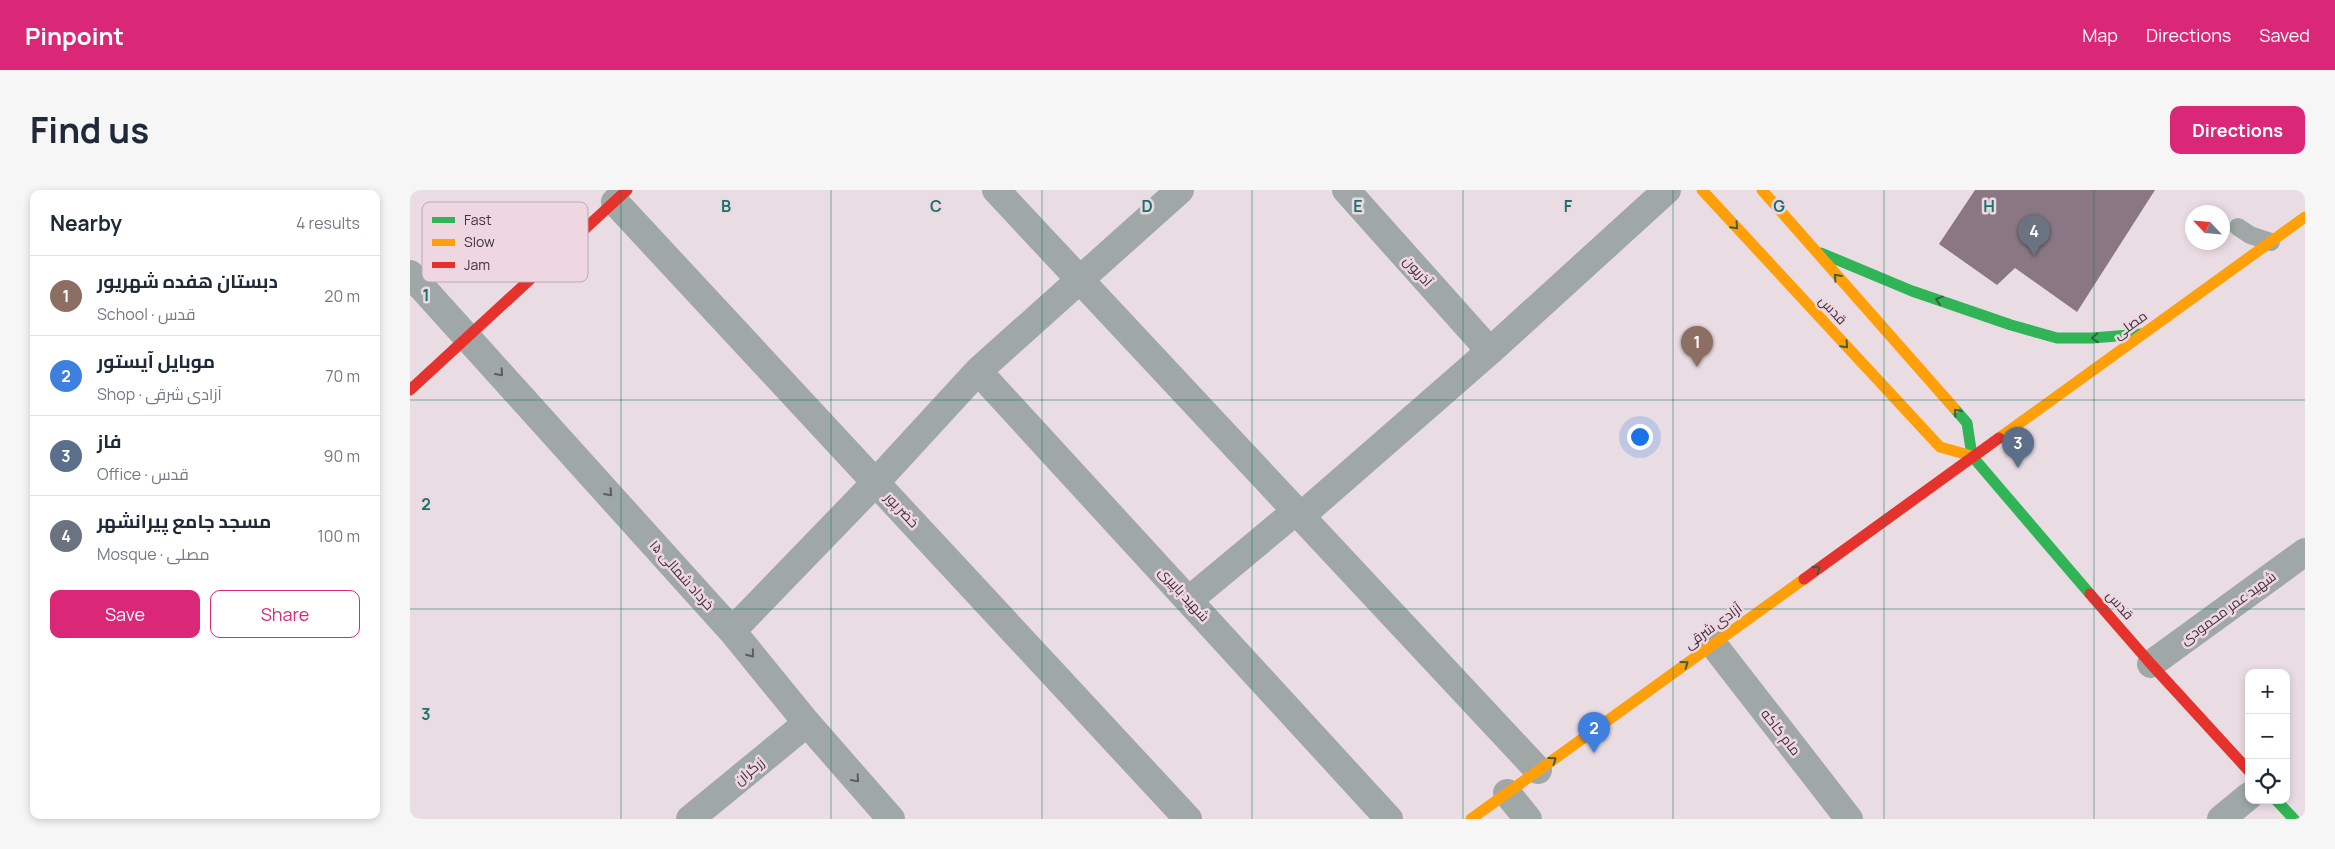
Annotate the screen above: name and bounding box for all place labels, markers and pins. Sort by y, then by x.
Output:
pin: 4 [2018,215,2050,256]
pin: 1 [1681,326,1713,367]
pin: 3 [2002,427,2034,468]
pin: 2 [1578,712,1610,753]

